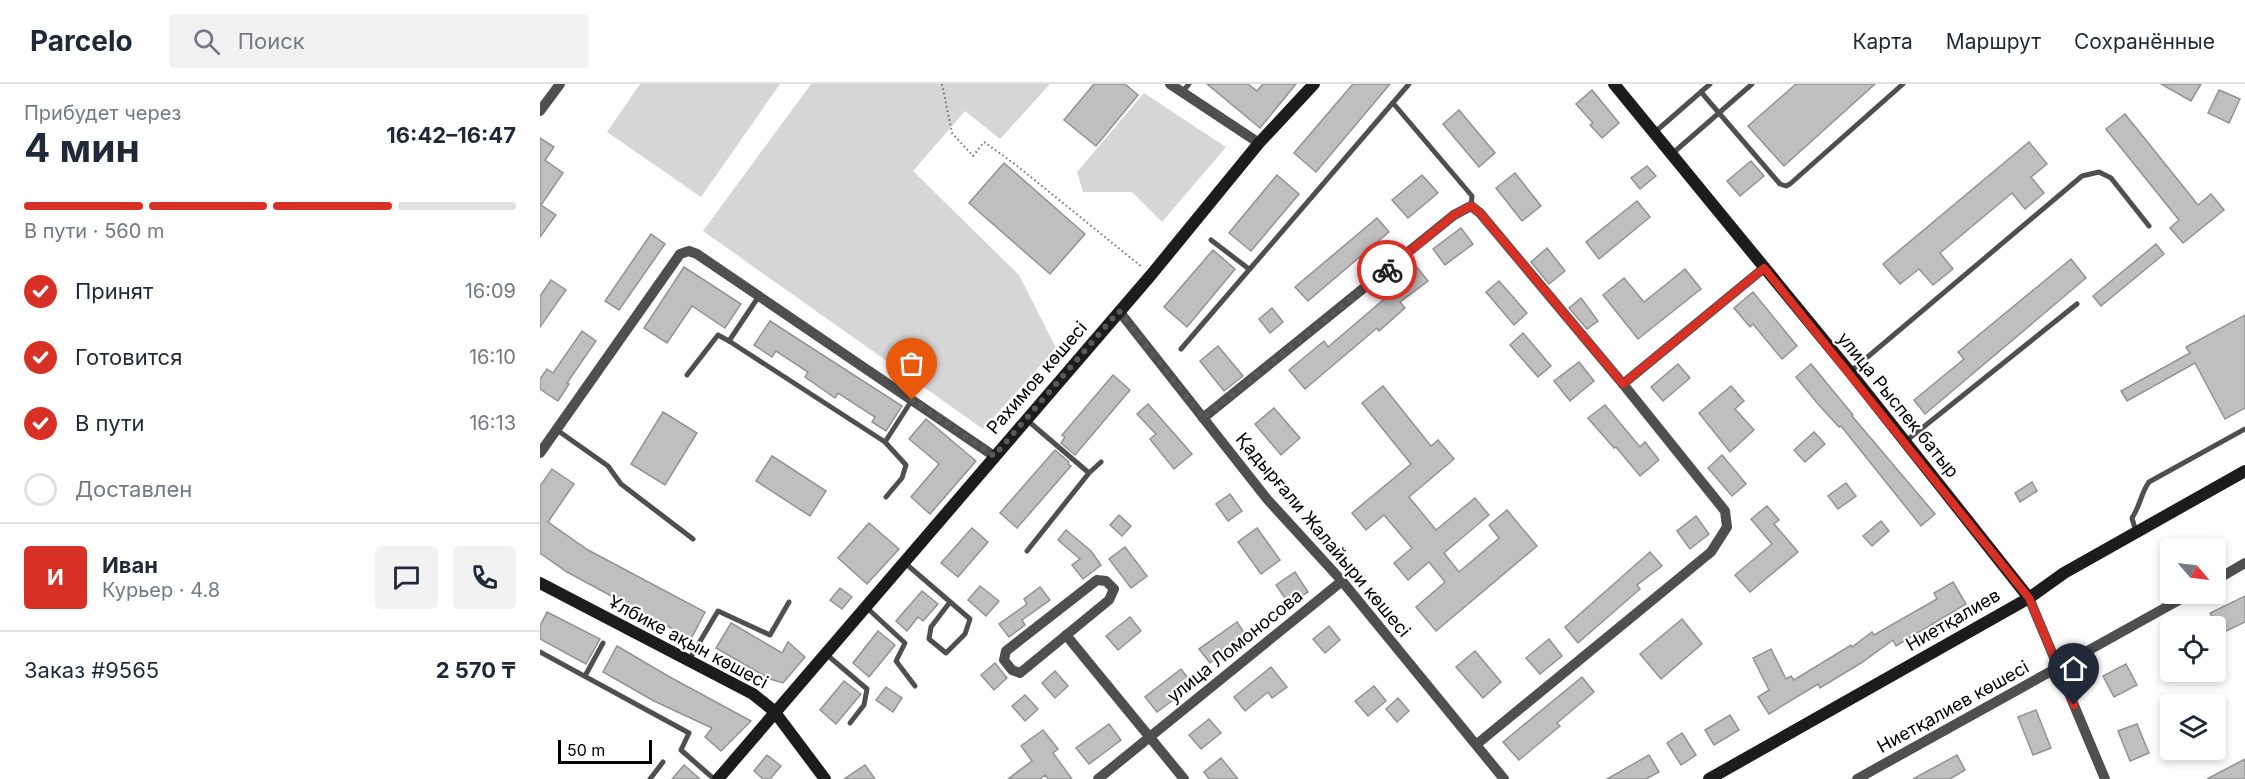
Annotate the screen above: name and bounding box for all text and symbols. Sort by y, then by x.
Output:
search box [169,14,589,68]
text: Parcelo [30,24,133,58]
icon: search [190,25,223,58]
text: Поиск [238,28,305,54]
text: Карта [1852,29,1913,54]
text: Маршрут [1946,29,2041,54]
text: Сохранённые [2074,29,2215,54]
text: Прибудет через [24,101,181,125]
text: 16:42–16:47 [386,122,516,148]
text: 4 мин [24,124,140,171]
text: В пути · 560 m [24,219,165,243]
courier [1357,240,1417,300]
icon: bike [1371,254,1404,287]
icon: check [24,275,57,308]
text: Принят [75,278,153,304]
text: 16:09 [465,279,516,303]
street label: Рахимов көшесі [982,317,1091,438]
street label: улица Рыспек батыр [1833,328,1963,482]
pin [886,338,937,400]
icon: check [24,341,57,374]
text: Готовится [75,344,182,370]
text: 16:10 [469,345,516,369]
icon: bag [895,347,928,380]
icon: check [24,407,57,440]
text: В пути [75,410,144,436]
text: 16:13 [469,411,516,435]
street label: Қадырғали Жалайыри көшесі [1232,428,1415,641]
text: Доставлен [75,476,192,502]
north arrow [2160,538,2226,604]
map controls [2160,538,2226,760]
button: chat [375,546,438,609]
button: phone [453,546,516,609]
text: Иван [102,552,158,578]
text: И [47,564,64,590]
text: Курьер · 4.8 [102,578,220,602]
street label: Ниетқалиев [1902,584,2003,655]
street label: улица Ломоносова [1163,585,1307,707]
street label: Ұлбике ақын көшесі [605,590,772,693]
button: locate [2160,616,2226,682]
pin [2048,643,2099,705]
icon: home [2057,652,2090,685]
street label: Ниетқалиев көшесі [1873,656,2032,757]
text: Заказ #9565 [24,657,159,683]
text: 2 570 ₸ [436,657,516,683]
button: layers [2160,694,2226,760]
scale bar [558,737,652,764]
text: 50 m [567,740,605,760]

